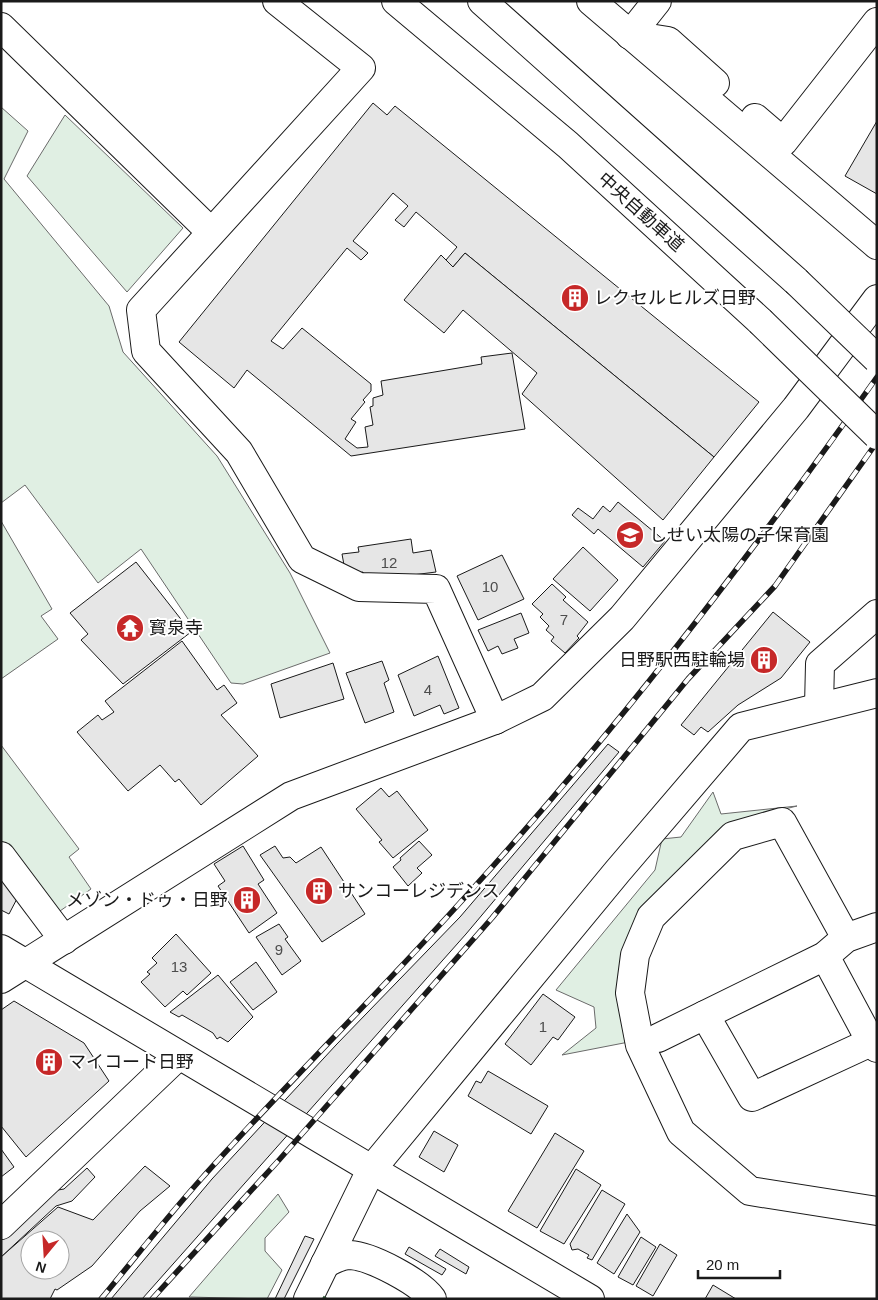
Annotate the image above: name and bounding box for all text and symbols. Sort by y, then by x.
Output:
street label: 中央自動車道 [594,168,688,256]
building icon: レクセルヒルズ日野 [560,283,590,313]
place label: レクセルヒルズ日野 [594,288,756,308]
school or university icon: しせい太陽の子保育園 [615,520,645,550]
place label: しせい太陽の子保育園 [649,525,829,545]
house number: 12 [381,554,397,571]
house number: 10 [482,578,498,595]
house number: 7 [560,611,568,628]
temple icon: 寳泉寺 [115,613,145,643]
place label: 寳泉寺 [149,618,203,638]
building icon: 日野駅西駐輪場 [749,645,779,675]
place label: 日野駅西駐輪場 [619,650,745,670]
house number: 4 [424,681,432,698]
building icon: サンコーレジデンス [304,876,334,906]
place label: サンコーレジデンス [338,881,500,901]
building icon: メゾン・ドゥ・日野 [232,885,262,915]
place label: メゾン・ドゥ・日野 [66,890,228,910]
house number: 9 [275,941,283,958]
house number: 13 [171,958,187,975]
house number: 1 [539,1018,547,1035]
building icon: マイコート日野 [34,1047,64,1077]
place label: マイコート日野 [68,1052,194,1072]
north arrow [20,1230,70,1280]
scale bar [698,1248,780,1280]
text: 20 m [706,1256,739,1273]
text: N [34,1258,48,1277]

